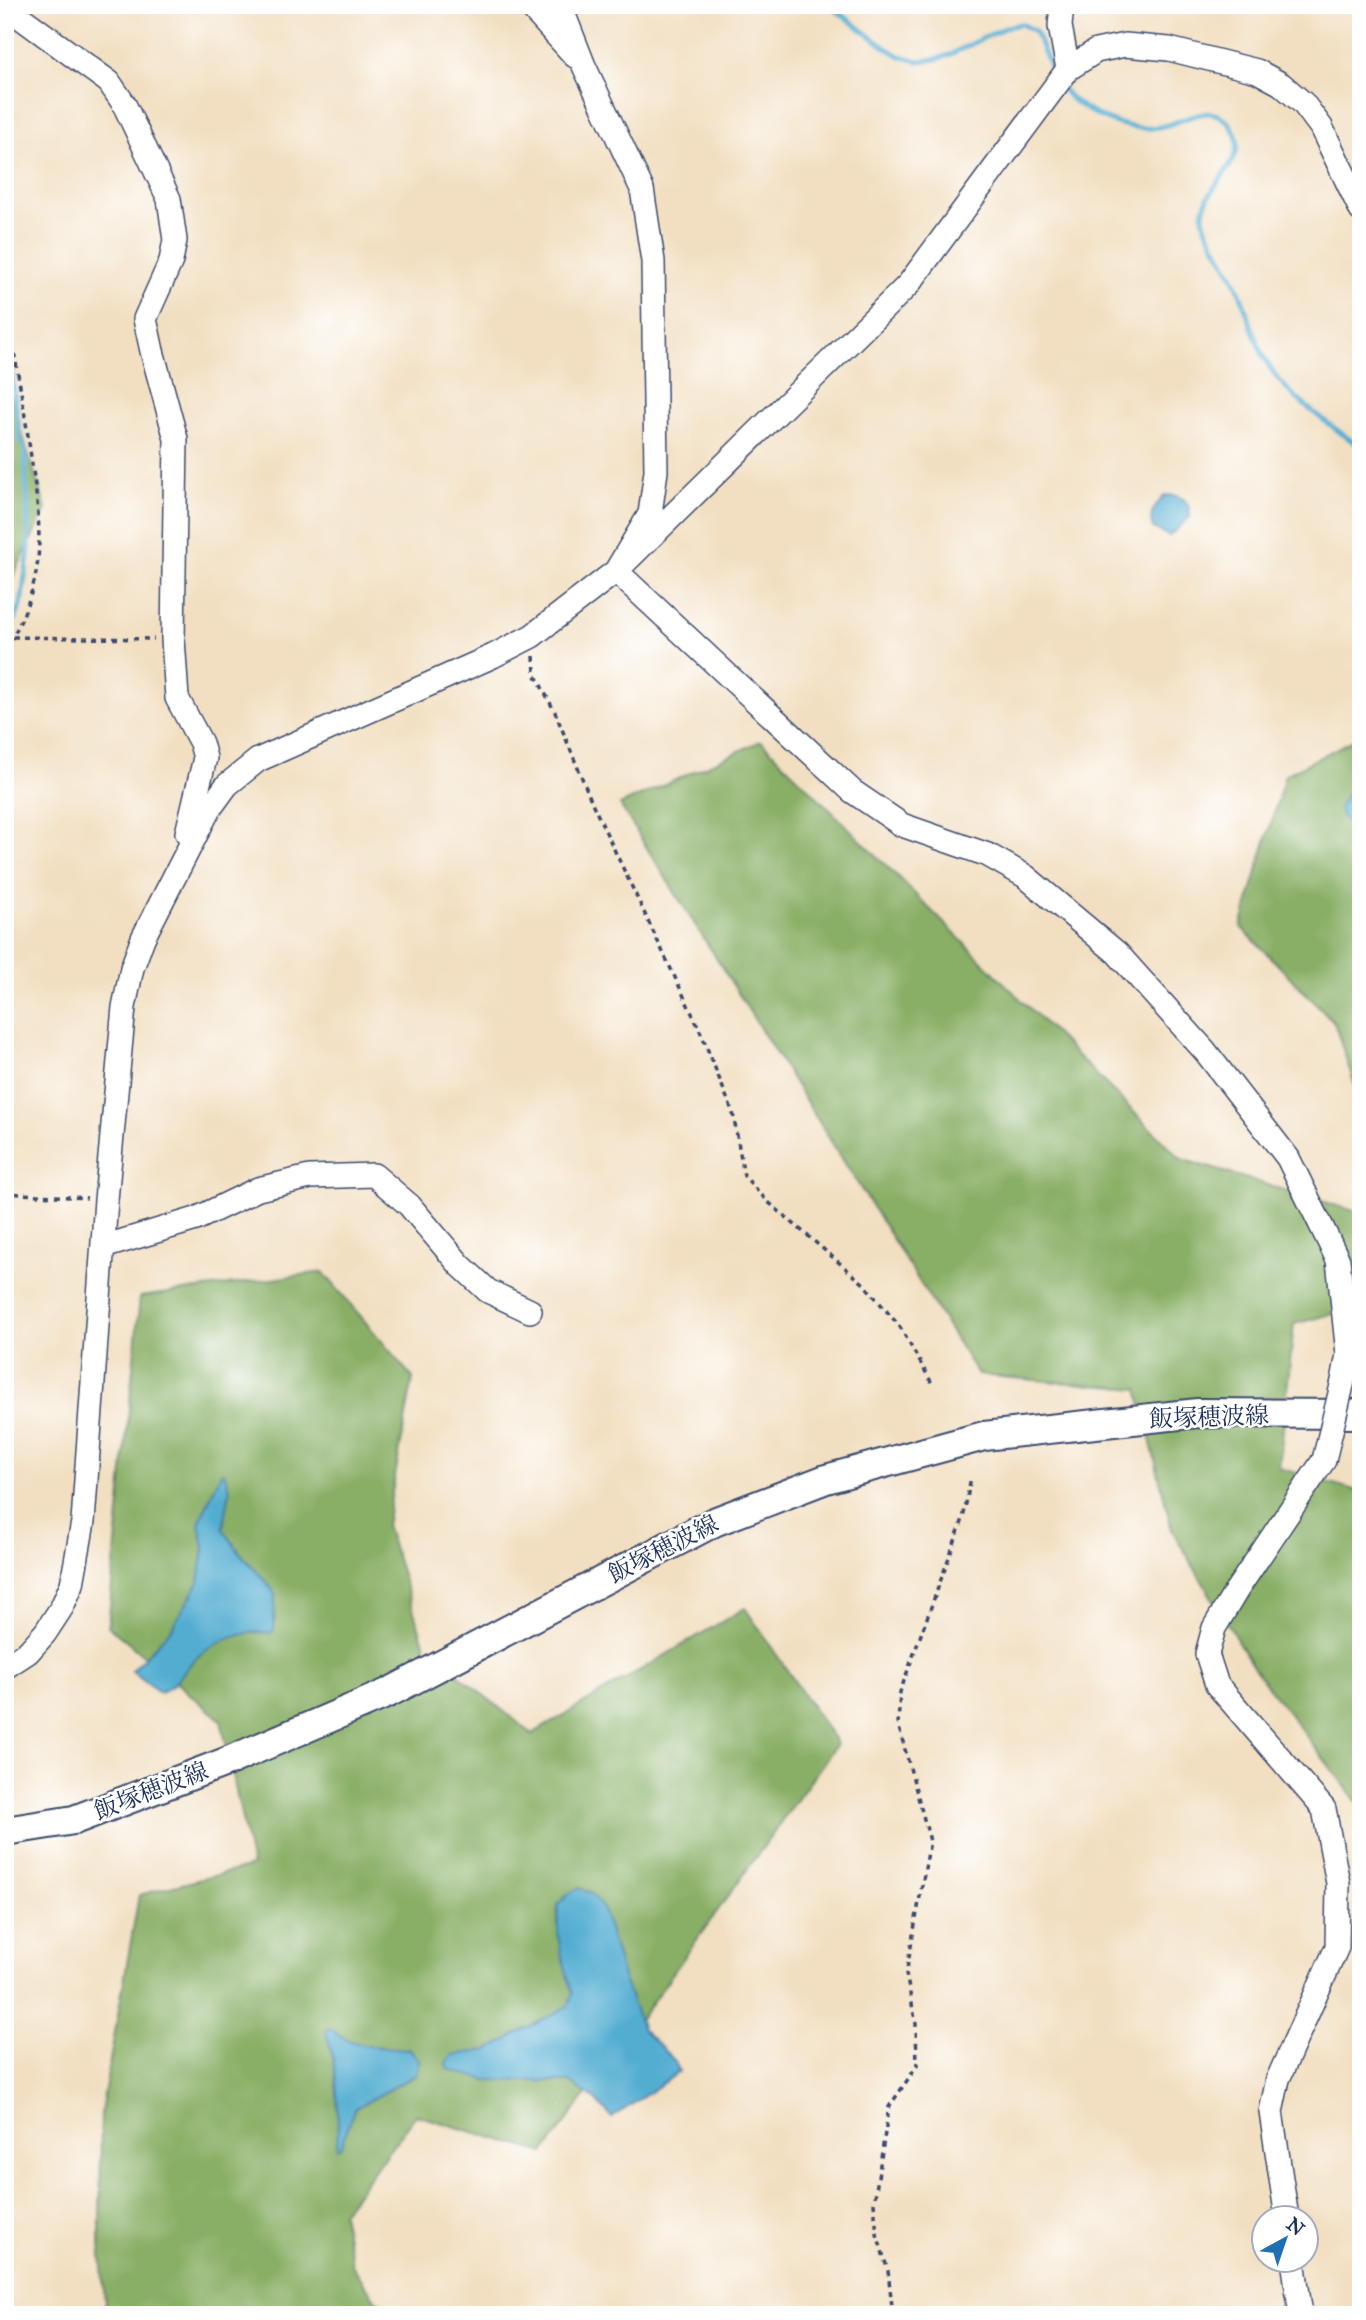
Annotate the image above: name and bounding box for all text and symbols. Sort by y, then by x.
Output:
street label: 飯塚穂波線 [1149,1400,1269,1434]
street label: 飯塚穂波線 [603,1508,723,1590]
street label: 飯塚穂波線 [90,1755,212,1827]
north arrow [1250,2204,1320,2274]
text: N [1282,2212,1309,2240]

